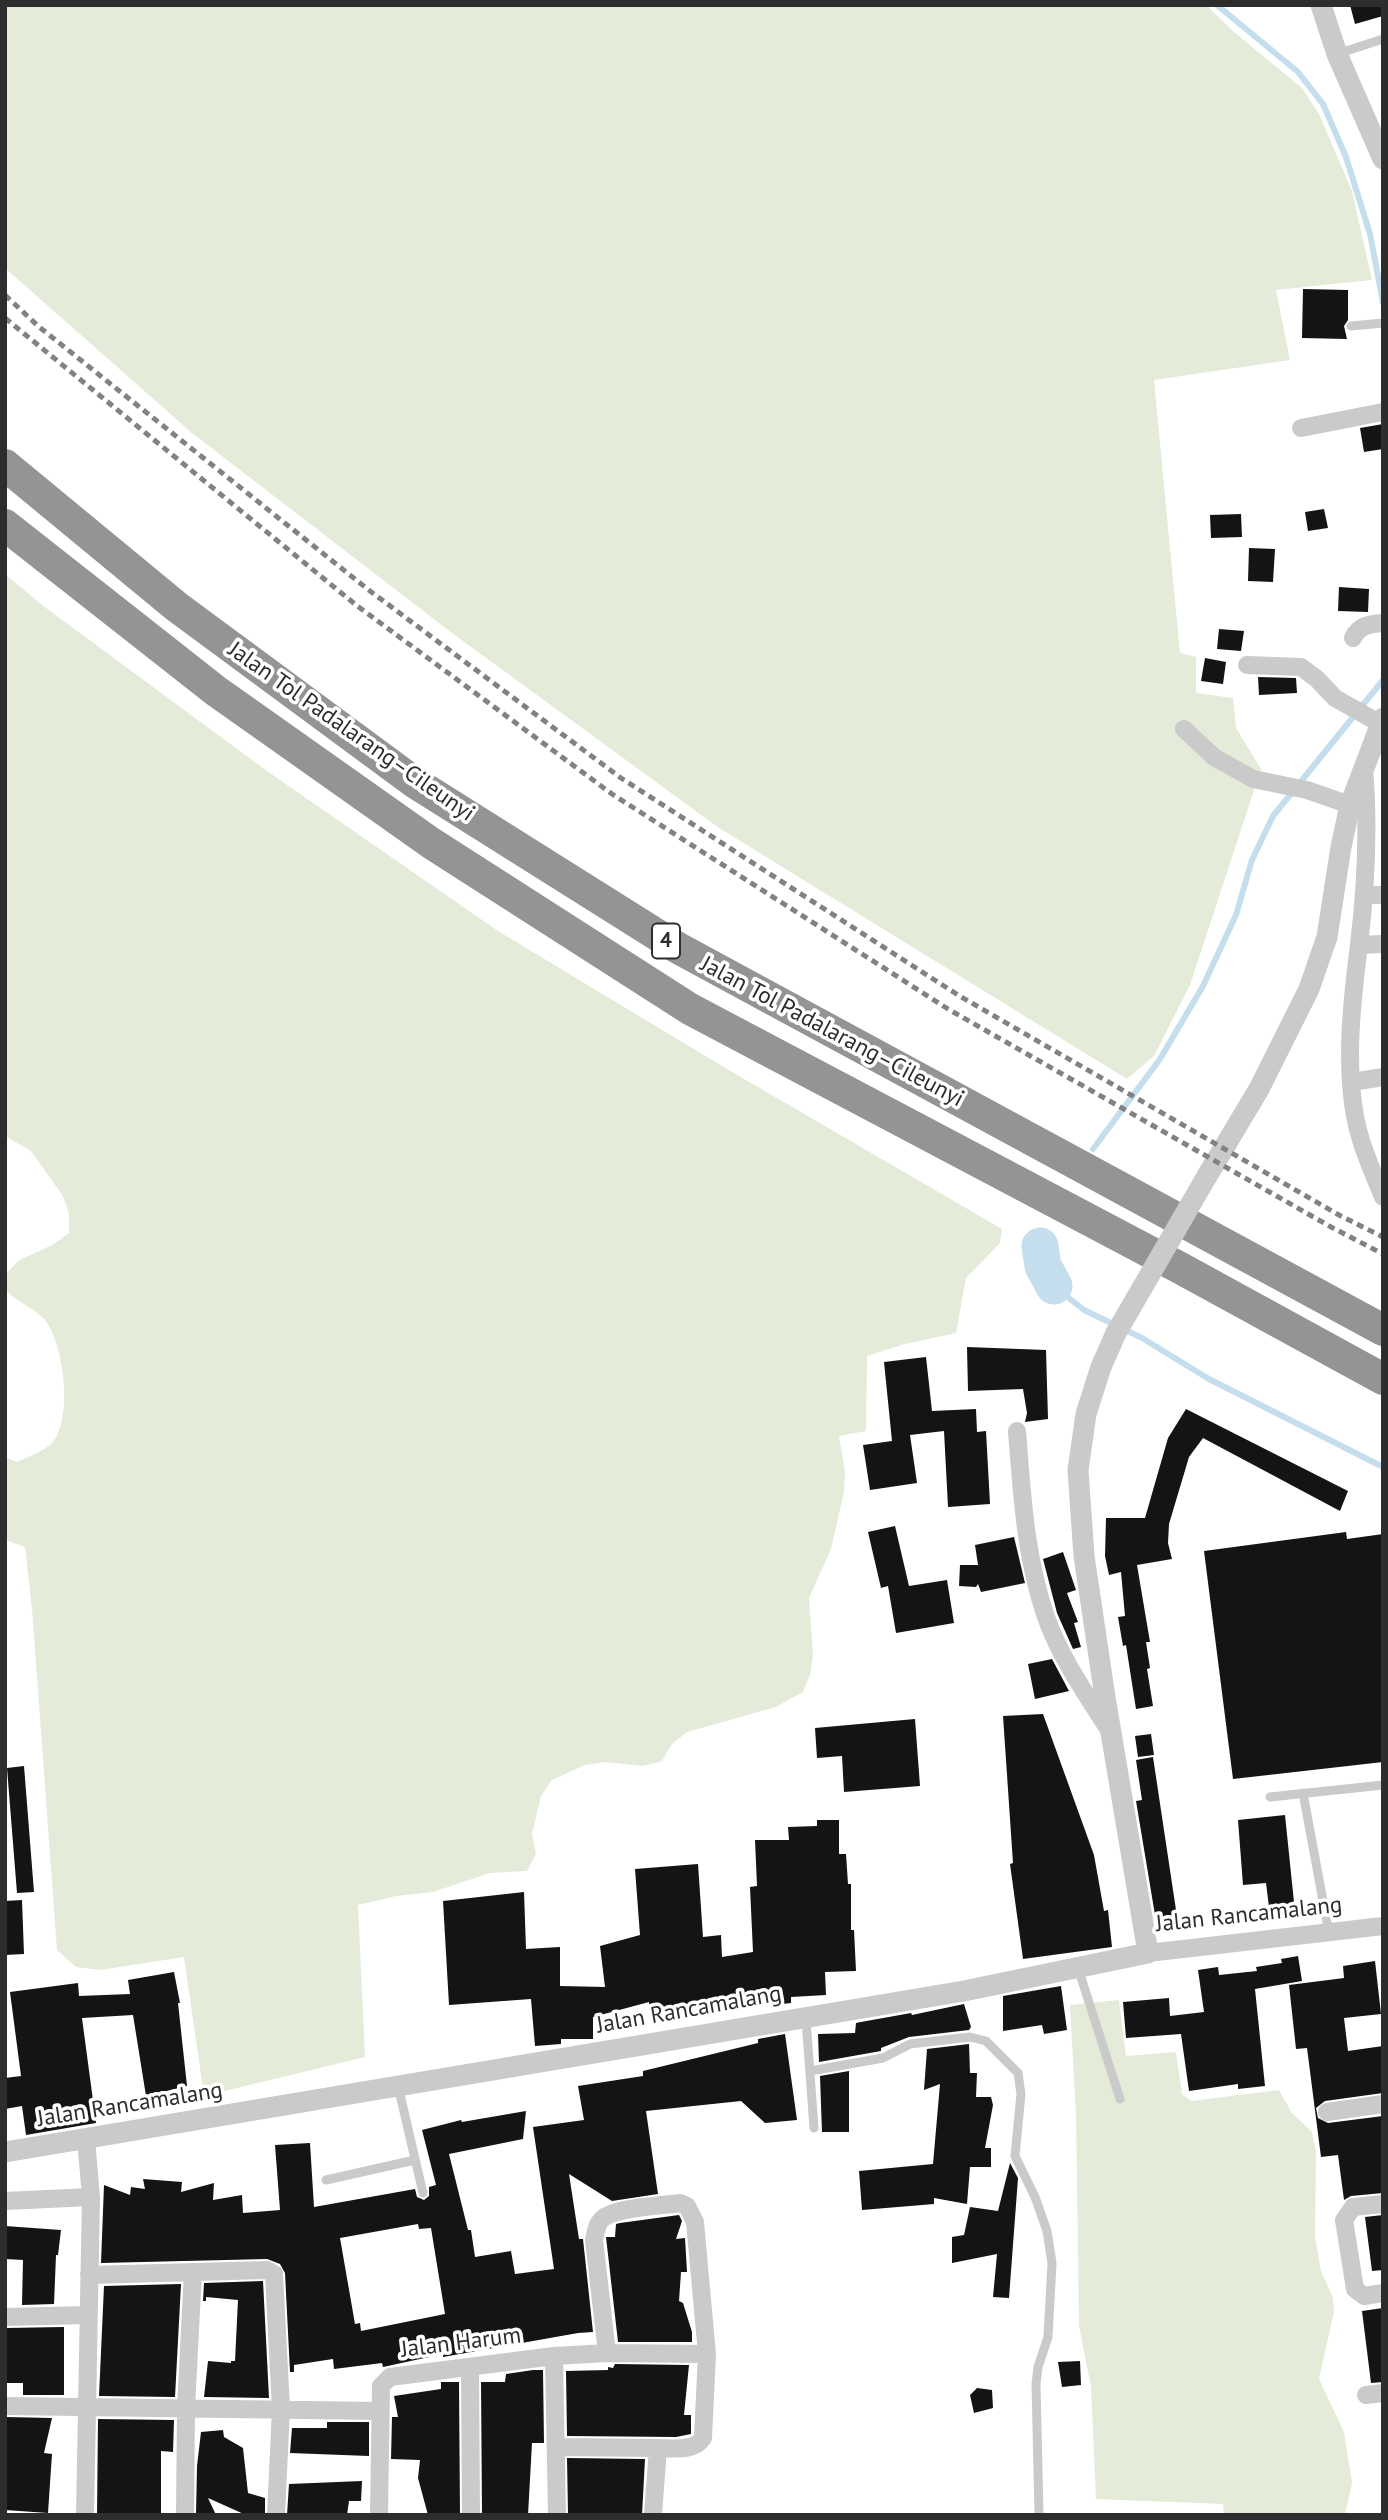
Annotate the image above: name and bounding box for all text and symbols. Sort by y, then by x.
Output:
street label: Jalan Tol Padalarang–Cileunyi [223,636,479,828]
road number: 4 [652,923,680,958]
street label: Jalan Tol Padalarang–Cileunyi [696,951,968,1113]
street label: Jalan Rancamalang [1154,1891,1344,1939]
street label: Jalan Rancamalang [594,1980,784,2040]
street label: Jalan Rancamalang [35,2077,225,2133]
street label: Jalan Harum [399,2322,523,2364]

